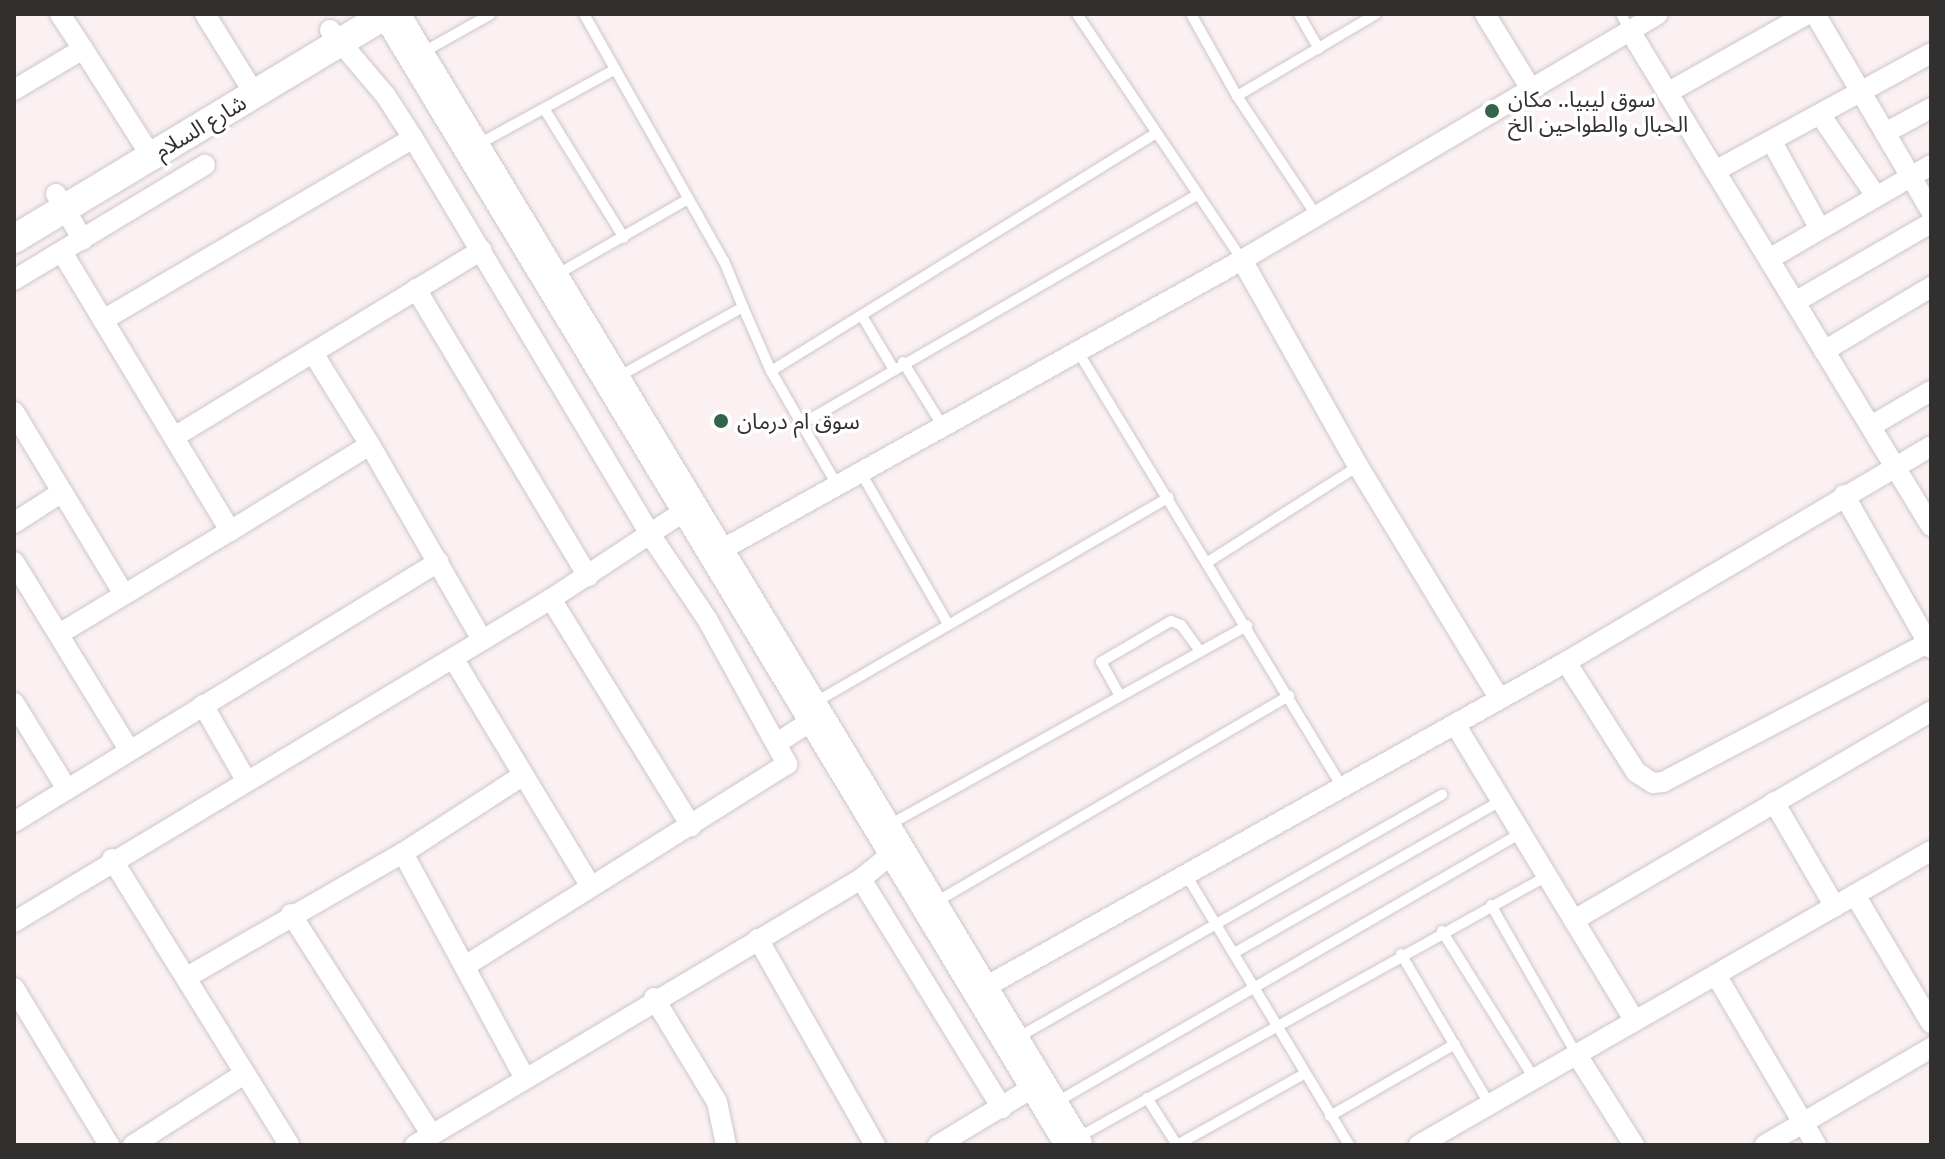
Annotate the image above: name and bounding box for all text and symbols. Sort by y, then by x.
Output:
place label: سوق ليبيا.. مكان الحبال والطواحين الخ [1508,85,1688,136]
street label: شارع السلام [149,88,251,164]
marker: سوق ليبيا.. مكان الحبال والطواحين الخ [1483,102,1501,120]
place label: سوق ام درمان [737,408,860,434]
marker: سوق ام درمان [712,412,730,430]

